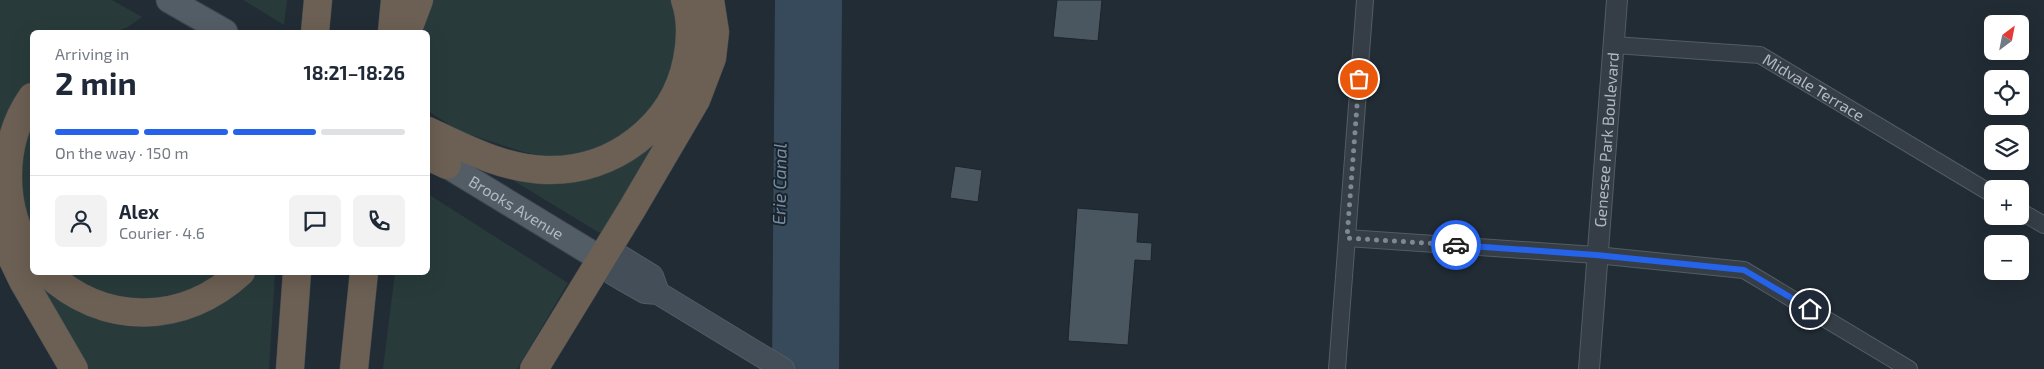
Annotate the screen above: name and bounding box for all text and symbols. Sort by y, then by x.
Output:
north arrow [1984,15,2029,60]
map controls [1984,15,2029,280]
text: Arriving in [55,44,129,63]
street label: Midvale Terrace [1760,49,1868,124]
street label: Genesee Park Boulevard [1590,51,1622,228]
pin [1338,58,1380,100]
text: 18:21–18:26 [304,61,405,84]
text: 2 min [55,63,137,101]
icon: bag [1345,65,1373,93]
button: locate [1984,70,2029,115]
button: layers [1984,125,2029,170]
text: On the way · 150 m [55,143,189,162]
water label: Erie Canal [767,143,791,225]
street label: Brooks Avenue [466,171,567,243]
button: + [1984,180,2029,225]
button: person [55,195,107,247]
button: chat [289,195,341,247]
button: phone [353,195,405,247]
text: Alex [119,200,159,223]
courier [1431,220,1481,270]
text: Courier · 4.6 [119,223,205,242]
icon: car [1442,231,1470,259]
button: − [1984,235,2029,280]
pin [1789,288,1831,330]
icon: home [1796,295,1824,323]

